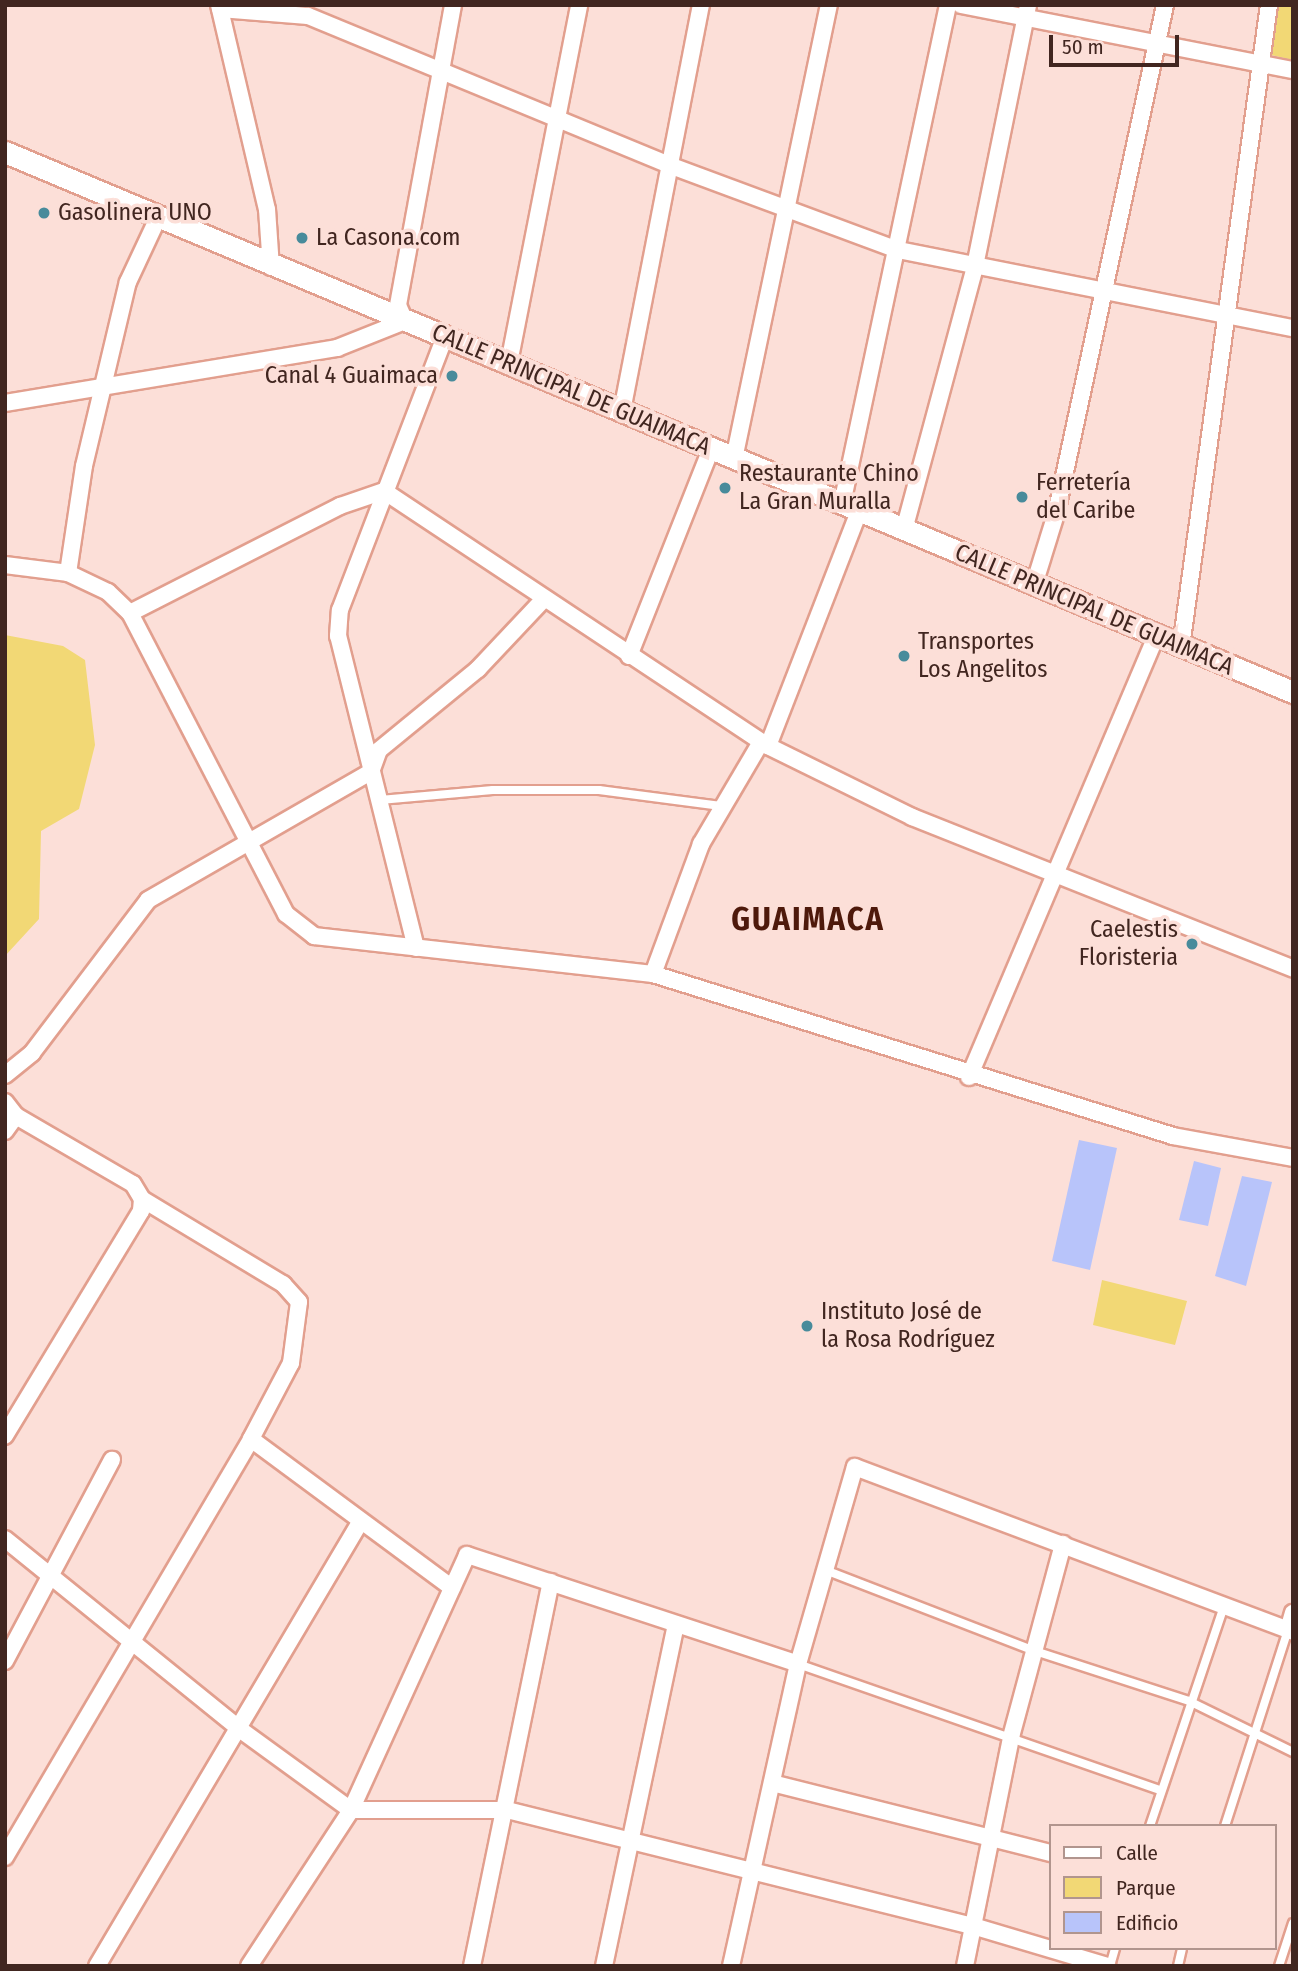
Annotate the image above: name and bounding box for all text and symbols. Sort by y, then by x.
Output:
scale bar [1053,21,1182,65]
text: 50 m [1062,34,1104,60]
place label: Gasolinera UNO [58,199,212,227]
marker: Gasolinera UNO [36,205,52,221]
place label: La Casona.com [316,224,460,252]
marker: La Casona.com [294,230,310,246]
street label: CALLE PRINCIPAL DE GUAIMACA [427,318,715,462]
place label: Canal 4 Guaimaca [265,362,438,390]
marker: Canal 4 Guaimaca [444,368,460,384]
place label: Restaurante Chino La Gran Muralla [739,460,919,516]
place label: Ferretería del Caribe [1036,469,1135,525]
marker: Restaurante Chino La Gran Muralla [717,480,733,496]
marker: Ferretería del Caribe [1014,489,1030,505]
street label: CALLE PRINCIPAL DE GUAIMACA [950,538,1238,682]
place label: Transportes Los Angelitos [918,628,1047,684]
marker: Transportes Los Angelitos [896,648,912,664]
district label: GUAIMACA [732,900,884,938]
place label: Caelestis Floristeria [1079,916,1178,972]
marker: Caelestis Floristeria [1184,936,1200,952]
place label: Instituto José de la Rosa Rodríguez [821,1298,995,1354]
marker: Instituto José de la Rosa Rodríguez [799,1318,815,1334]
legend [1050,1824,1277,1950]
text: Calle [1116,1840,1158,1866]
text: Parque [1116,1875,1176,1901]
text: Edificio [1116,1910,1178,1936]

